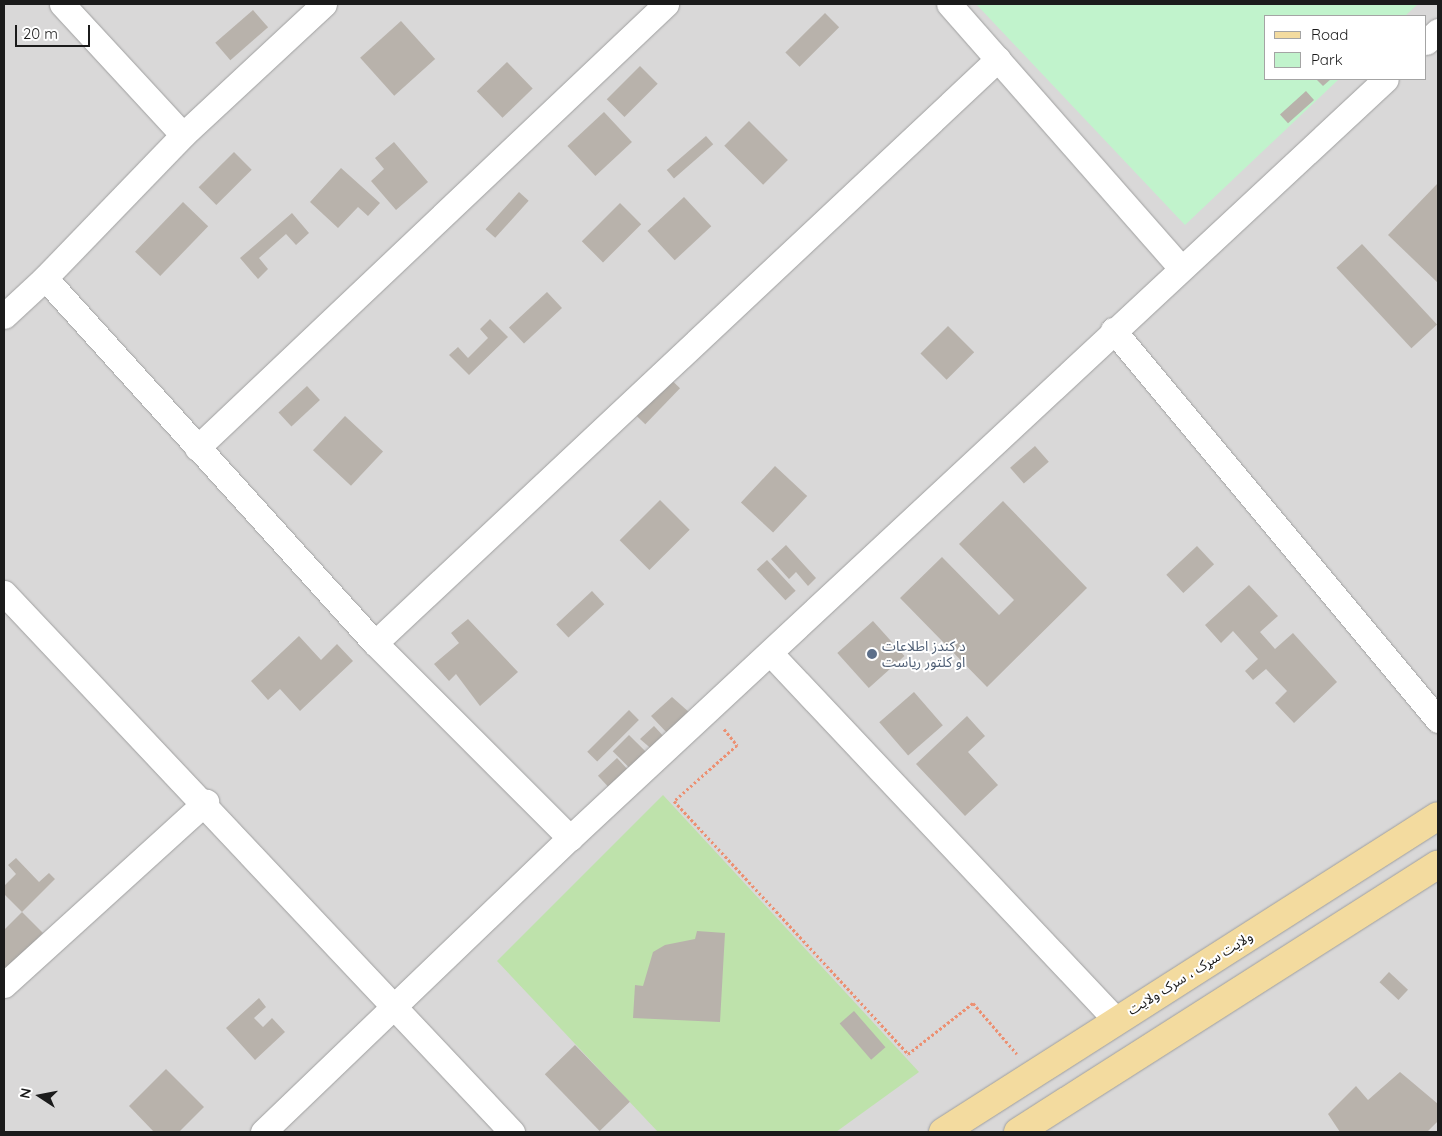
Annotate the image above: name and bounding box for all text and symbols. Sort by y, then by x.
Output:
scale bar [18,15,92,47]
legend [1264,15,1427,80]
text: 20 m [23,24,58,43]
text: Road [1311,25,1348,44]
text: Park [1311,50,1343,69]
place label: د کندز اطلاعات او کلتور ریاست [882,638,966,670]
marker: د کندز اطلاعات او کلتور ریاست [866,648,878,660]
street label: ولایت سړک ، سرک ولایت [1124,928,1256,1018]
north arrow [15,1071,65,1121]
text: N [15,1086,35,1100]

